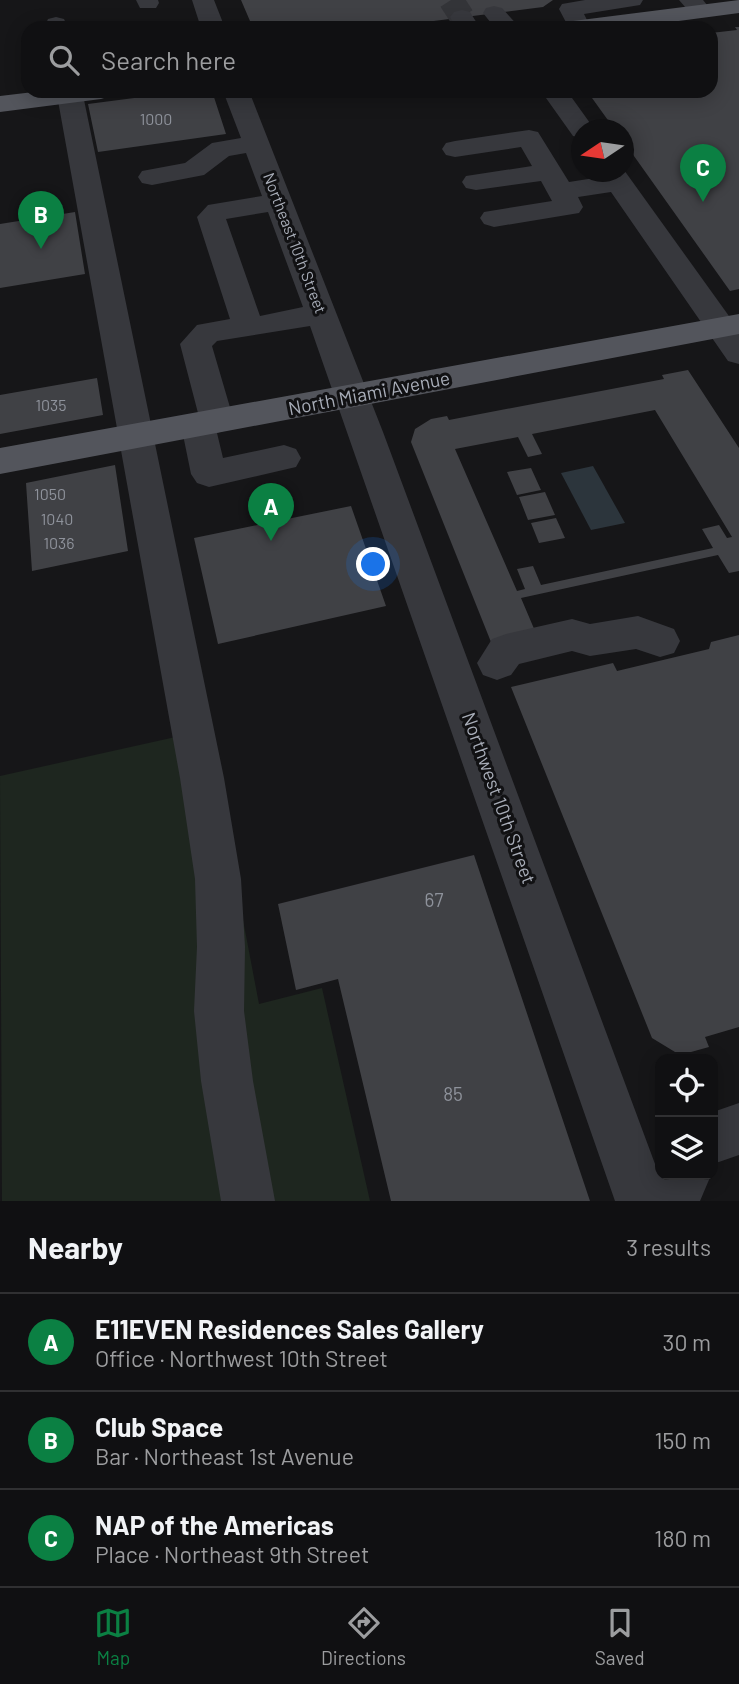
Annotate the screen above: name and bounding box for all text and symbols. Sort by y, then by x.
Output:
search box [21,21,718,98]
icon: search [45,41,83,79]
text: Search here [101,44,236,75]
house number: 1000 [140,109,172,128]
north arrow [571,119,634,182]
pin: C [680,144,726,202]
street label: Northeast 10th Street [260,170,331,316]
pin: B [18,191,64,249]
street label: North Miami Avenue [286,366,452,419]
house number: 1035 [35,395,67,414]
pin: A [248,483,294,541]
house number: 1050 [34,484,66,503]
house number: 1040 [41,509,73,528]
house number: 1036 [43,533,75,552]
your location [356,547,390,581]
street label: Northwest 10th Street [458,709,541,887]
house number: 67 [425,888,443,911]
map controls [655,1054,718,1180]
button: locate [655,1054,718,1117]
house number: 85 [443,1082,463,1105]
button: layers [655,1117,718,1180]
text: Nearby [28,1229,123,1265]
text: 3 results [626,1233,711,1261]
text: E11EVEN Residences Sales Gallery [95,1313,484,1344]
text: A [43,1328,59,1356]
text: 30 m [663,1328,711,1356]
text: Office · Northwest 10th Street [95,1344,388,1372]
text: Club Space [95,1411,223,1442]
text: B [44,1426,58,1454]
text: 150 m [655,1426,711,1454]
text: Bar · Northeast 1st Avenue [95,1442,354,1470]
text: NAP of the Americas [95,1509,334,1540]
text: C [44,1524,58,1552]
text: 180 m [654,1524,711,1552]
text: Place · Northeast 9th Street [95,1540,369,1568]
tab: Map [94,1604,132,1669]
tab: Directions [321,1604,406,1669]
tab: Saved [595,1604,645,1669]

